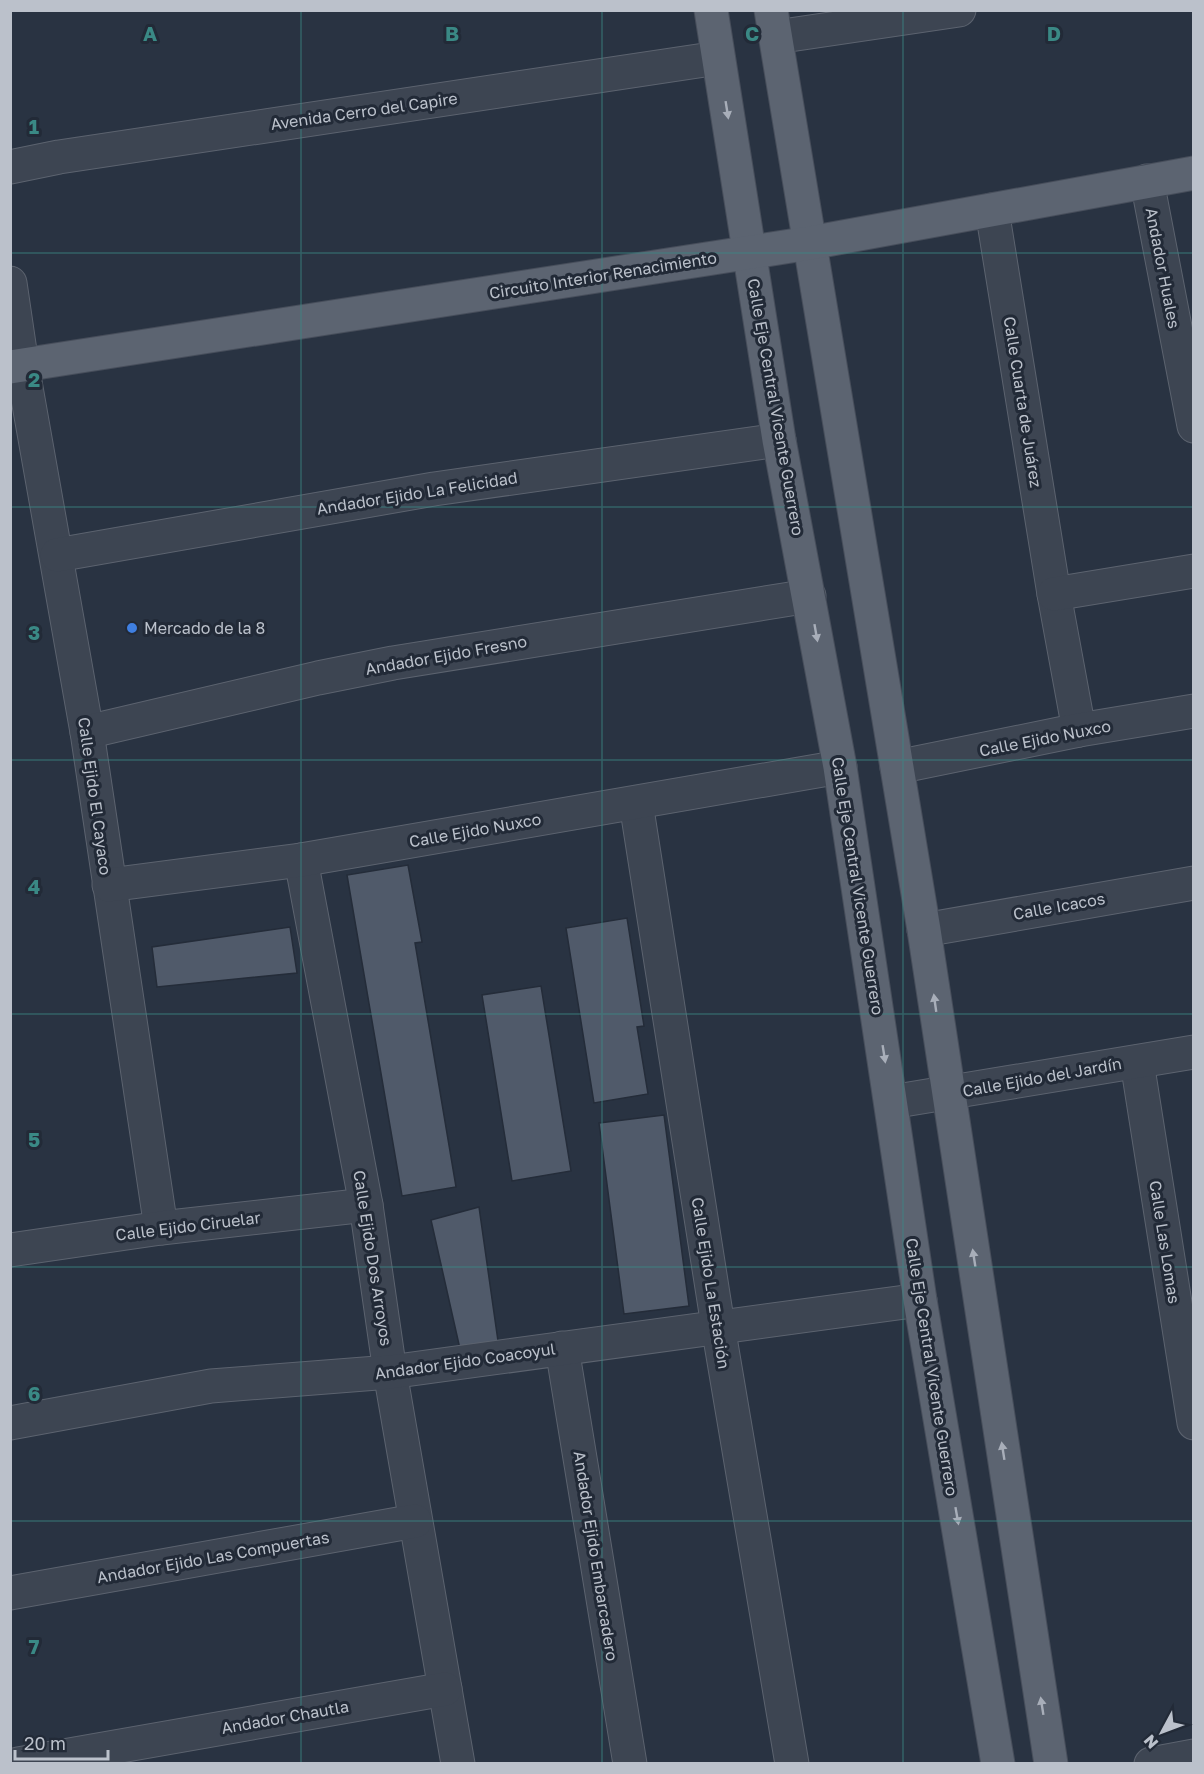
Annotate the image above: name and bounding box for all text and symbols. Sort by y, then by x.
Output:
text: A [143,21,157,45]
text: B [445,21,459,45]
text: C [745,21,759,45]
text: D [1047,21,1061,45]
street label: Avenida Cerro del Capire [269,88,459,134]
one-way arrow [722,100,731,119]
text: 1 [29,114,39,138]
street label: Andador Huales [1141,206,1185,330]
street label: Circuito Interior Renacimiento [488,247,718,303]
street label: Calle Eje Central Vicente Guerrero [743,277,809,537]
street label: Calle Cuarta de Juárez [1000,315,1046,489]
text: 2 [28,367,40,391]
street label: Andador Ejido La Felicidad [315,467,519,519]
place label: Mercado de la 8 [144,618,265,638]
text: 3 [28,620,40,644]
marker: Mercado de la 8 [125,621,139,635]
one-way arrow [812,624,821,643]
street label: Andador Ejido Fresno [364,631,528,679]
street label: Calle Ejido Nuxco [977,715,1113,761]
street label: Calle Ejido El Cayaco [74,716,116,876]
street label: Calle Eje Central Vicente Guerrero [828,756,888,1016]
street label: Calle Ejido Nuxco [407,809,543,851]
text: 4 [28,874,40,898]
street label: Calle Icacos [1012,888,1106,924]
one-way arrow [931,993,940,1012]
one-way arrow [879,1044,888,1063]
street label: Calle Ejido del Jardín [961,1053,1123,1101]
text: 5 [28,1127,40,1151]
street label: Calle Ejido Dos Arroyos [349,1169,397,1347]
street label: Calle Las Lomas [1145,1179,1185,1305]
street label: Calle Ejido La Estación [688,1196,734,1370]
street label: Calle Ejido Ciruelar [114,1207,262,1245]
street label: Calle Eje Central Vicente Guerrero [902,1237,962,1497]
one-way arrow [969,1248,978,1267]
street label: Andador Ejido Coacoyul [373,1338,557,1384]
text: 6 [28,1381,40,1405]
one-way arrow [998,1441,1007,1460]
street label: Andador Ejido Embarcadero [570,1450,622,1662]
one-way arrow [952,1507,961,1526]
street label: Andador Ejido Las Compuertas [95,1527,331,1587]
text: 7 [29,1634,40,1658]
street label: Andador Chautla [220,1696,350,1738]
one-way arrow [1037,1696,1046,1715]
north arrow [1132,1702,1192,1762]
scale bar [15,1723,108,1761]
text: N [1139,1731,1162,1753]
text: 20 m [24,1732,66,1754]

